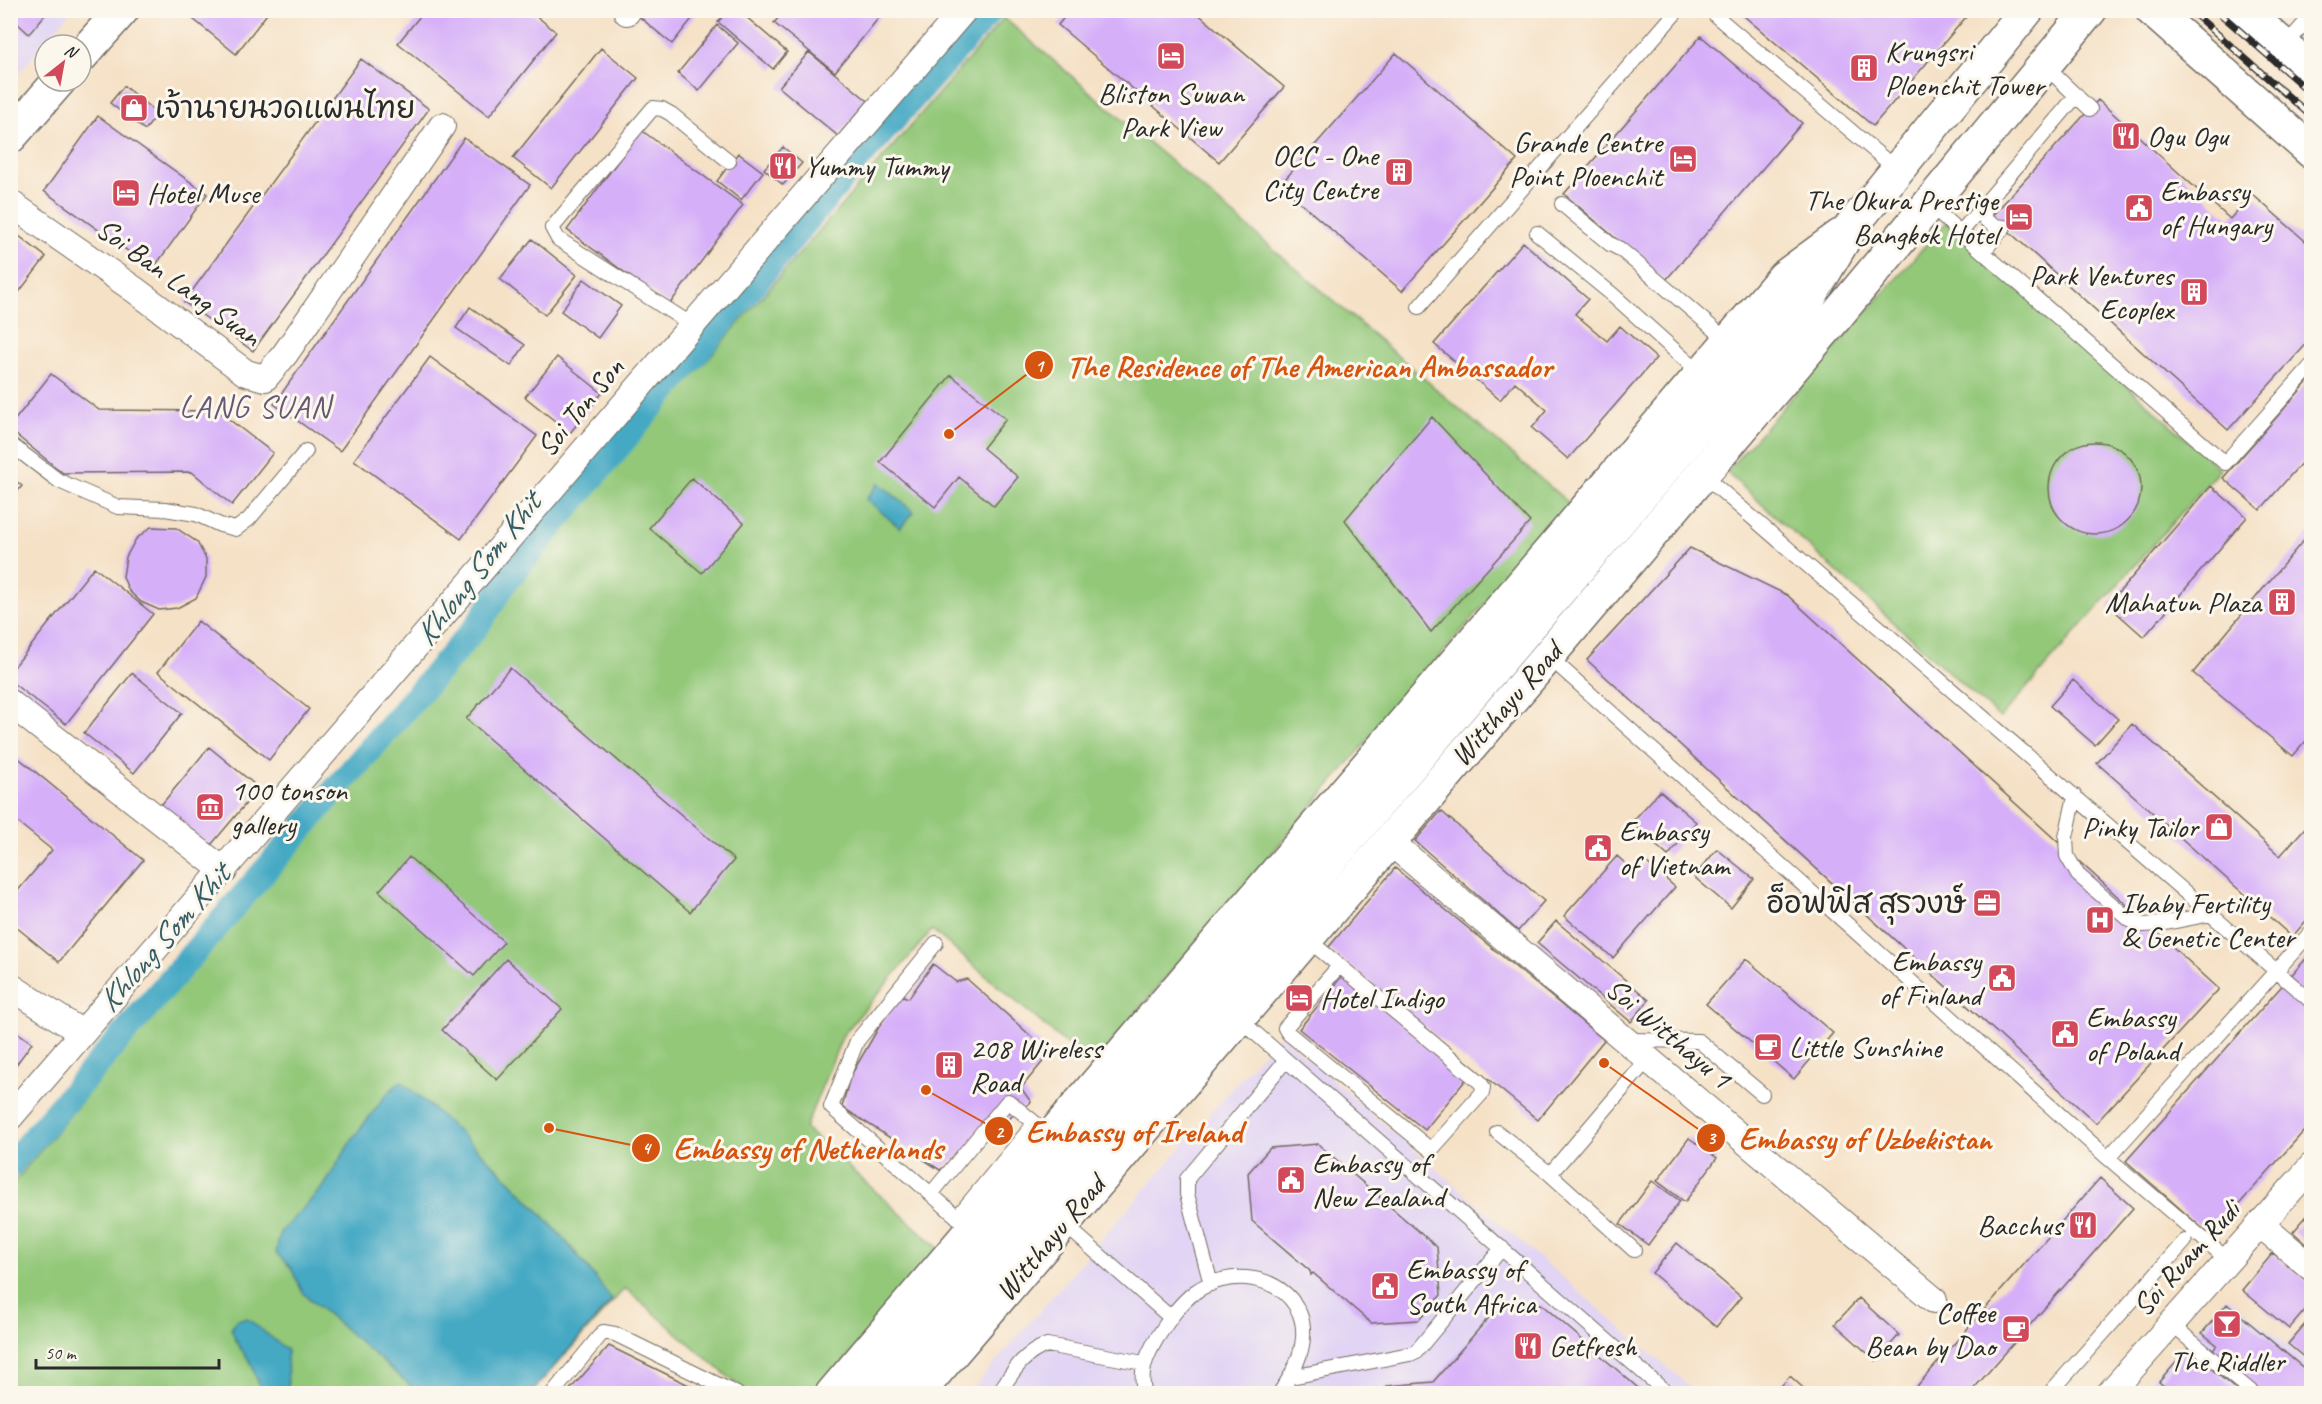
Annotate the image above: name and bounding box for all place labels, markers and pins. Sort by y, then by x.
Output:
place label: Krungsri Ploenchit Tower [1885,32,2047,104]
hotel icon: Bliston Suwan Park View [1155,40,1187,72]
building icon: Krungsri Ploenchit Tower [1848,52,1880,84]
place label: Bliston Suwan Park View [1098,74,1245,146]
place label: เจ้านายนวดแผนไทย [155,88,415,127]
shop icon: เจ้านายนวดแผนไทย [118,92,150,124]
place label: Ogu Ogu [2147,117,2230,155]
restaurant icon: Ogu Ogu [2110,120,2142,152]
place label: Grande Centre Point Ploenchit [1509,123,1665,195]
place label: OCC - One City Centre [1263,136,1380,208]
hotel icon: Grande Centre Point Ploenchit [1667,143,1699,175]
place label: Yummy Tummy [804,147,951,185]
restaurant icon: Yummy Tummy [767,150,799,182]
building icon: OCC - One City Centre [1383,156,1415,188]
place label: Embassy of Hungary [2160,172,2274,244]
place label: Hotel Muse [147,174,261,212]
hotel icon: Hotel Muse [110,177,142,209]
place label: The Okura Prestige Bangkok Hotel [1805,181,2003,253]
public building icon: Embassy of Hungary [2123,192,2155,224]
hotel icon: The Okura Prestige Bangkok Hotel [2003,201,2035,233]
place label: Park Ventures Ecoplex [2029,256,2176,328]
building icon: Park Ventures Ecoplex [2178,276,2210,308]
callout: The Residence of The American Ambassador [1024,340,1564,390]
place label: Mahatun Plaza [2105,583,2263,621]
building icon: Mahatun Plaza [2266,586,2298,618]
place label: 100 tonson gallery [231,771,349,843]
museum icon: 100 tonson gallery [194,791,226,823]
place label: Pinky Tailor [2082,808,2200,846]
shop icon: Pinky Tailor [2203,811,2235,843]
place label: Embassy of Vietnam [1619,812,1731,884]
public building icon: Embassy of Vietnam [1582,832,1614,864]
place label: อ็อฟฟิส สุรวงษ์ [1766,882,1967,925]
place label: Ibaby Fertility & Genetic Center [2121,884,2297,956]
office icon: อ็อฟฟิส สุรวงษ์ [1971,887,2003,919]
hospital icon: Ibaby Fertility & Genetic Center [2084,904,2116,936]
place label: Embassy of Finland [1879,942,1985,1014]
public building icon: Embassy of Finland [1986,962,2018,994]
place label: Hotel Indigo [1320,979,1445,1017]
hotel icon: Hotel Indigo [1283,982,1315,1014]
place label: Embassy of Poland [2086,998,2183,1070]
public building icon: Embassy of Poland [2049,1018,2081,1050]
place label: Little Sunshine [1789,1028,1944,1066]
place label: 208 Wireless Road [970,1029,1104,1101]
cafe icon: Little Sunshine [1752,1031,1784,1063]
building icon: 208 Wireless Road [933,1049,965,1081]
callout: Embassy of Ireland [984,1106,1253,1156]
callout: Embassy of Uzbekistan [1696,1113,2003,1163]
callout: Embassy of Netherlands [631,1123,955,1173]
place label: Embassy of New Zealand [1312,1144,1448,1216]
public building icon: Embassy of New Zealand [1275,1164,1307,1196]
place label: Bacchus [1977,1206,2065,1244]
restaurant icon: Bacchus [2067,1209,2099,1241]
place label: Embassy of South Africa [1406,1250,1538,1322]
public building icon: Embassy of South Africa [1369,1270,1401,1302]
place label: Coffee Bean by Dao [1865,1293,1998,1365]
bar icon: The Riddler [2211,1308,2243,1340]
cafe icon: Coffee Bean by Dao [2000,1313,2032,1345]
place label: Getfresh [1549,1327,1638,1365]
restaurant icon: Getfresh [1512,1330,1544,1362]
place label: The Riddler [2169,1342,2287,1380]

